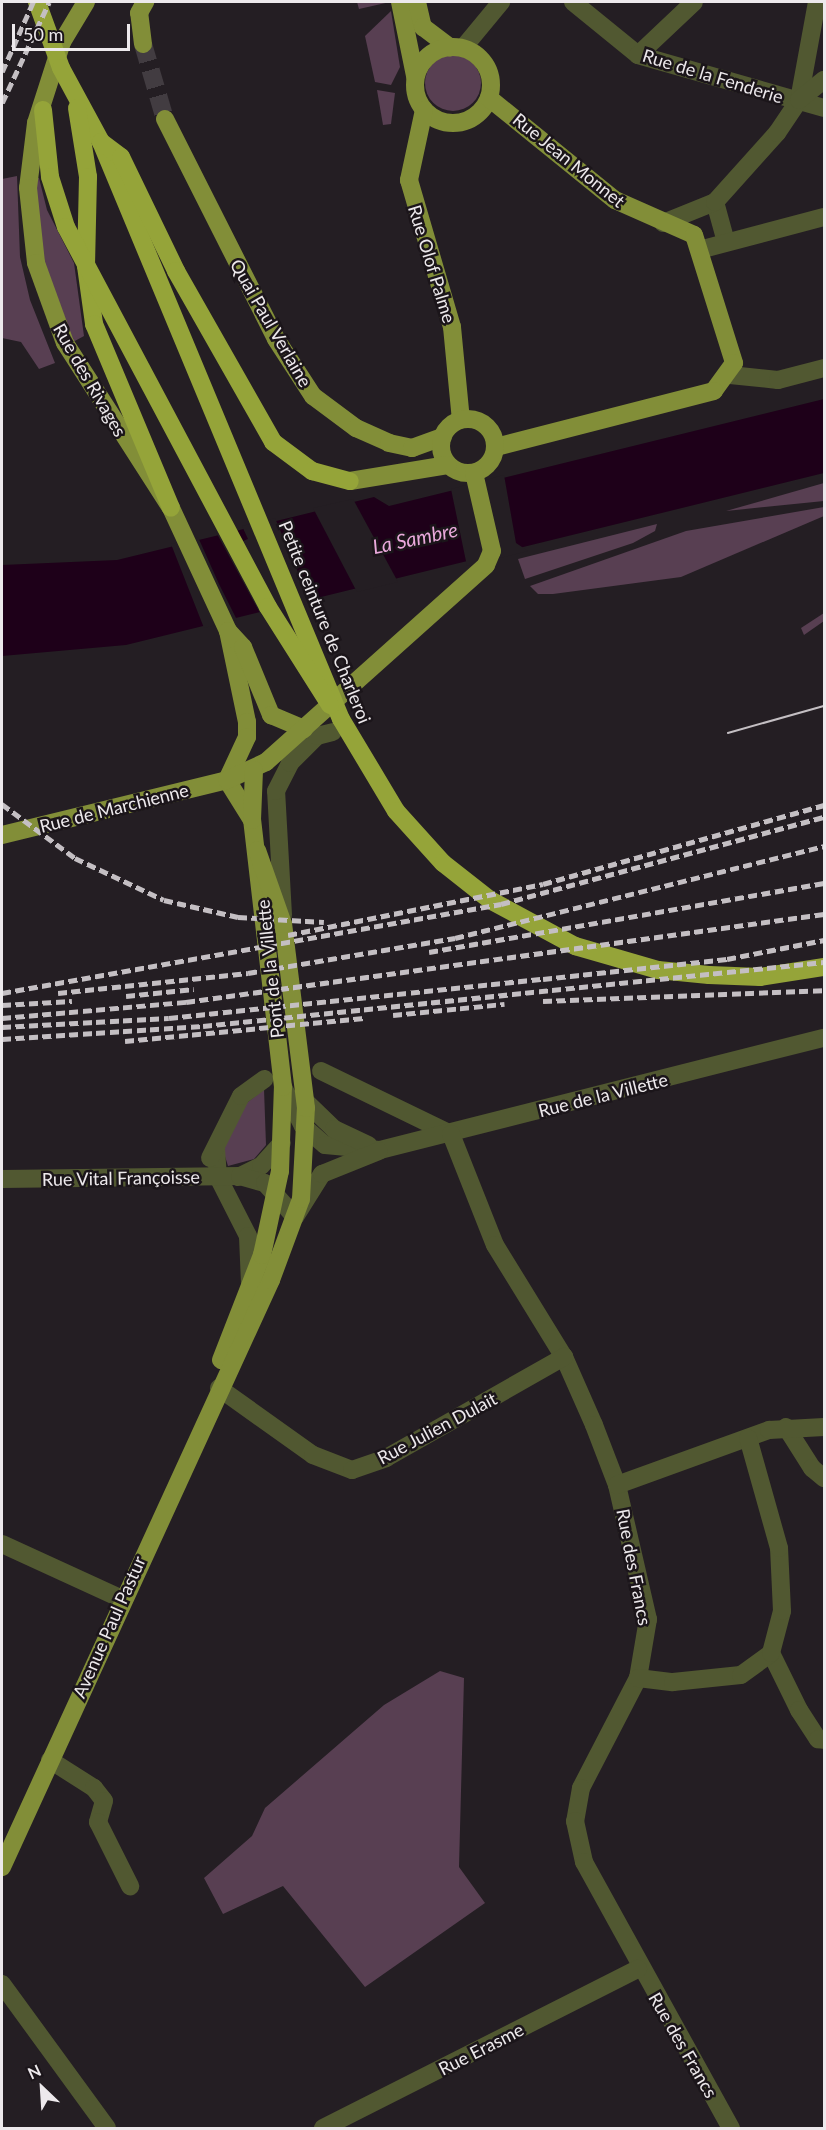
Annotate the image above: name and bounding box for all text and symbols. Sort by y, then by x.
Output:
scale bar [15,12,134,50]
text: 50 m [23,23,63,45]
street label: Rue de la Fenderie [640,44,786,108]
street label: Rue Jean Monnet [509,108,629,212]
street label: Rue Olof Palme [404,202,460,326]
street label: Quai Paul Verlaine [226,255,316,391]
street label: Rue des Rivages [49,320,131,440]
water label: La Sambre [370,517,460,559]
street label: Petite ceinture de Charleroi [274,518,376,726]
street label: Rue de Marchienne [37,779,191,837]
street label: Pont de la Villette [252,898,288,1040]
street label: Rue de la Villette [536,1068,670,1122]
street label: Rue Vital Françoisse [41,1166,201,1190]
street label: Rue Julien Dulait [373,1387,501,1469]
street label: Rue des Francs [612,1507,656,1627]
street label: Avenue Paul Pastur [68,1553,150,1701]
street label: Rue des Francs [644,1988,722,2102]
street label: Rue Erasme [435,2018,527,2080]
north arrow [12,2058,72,2118]
text: N [25,2060,44,2082]

